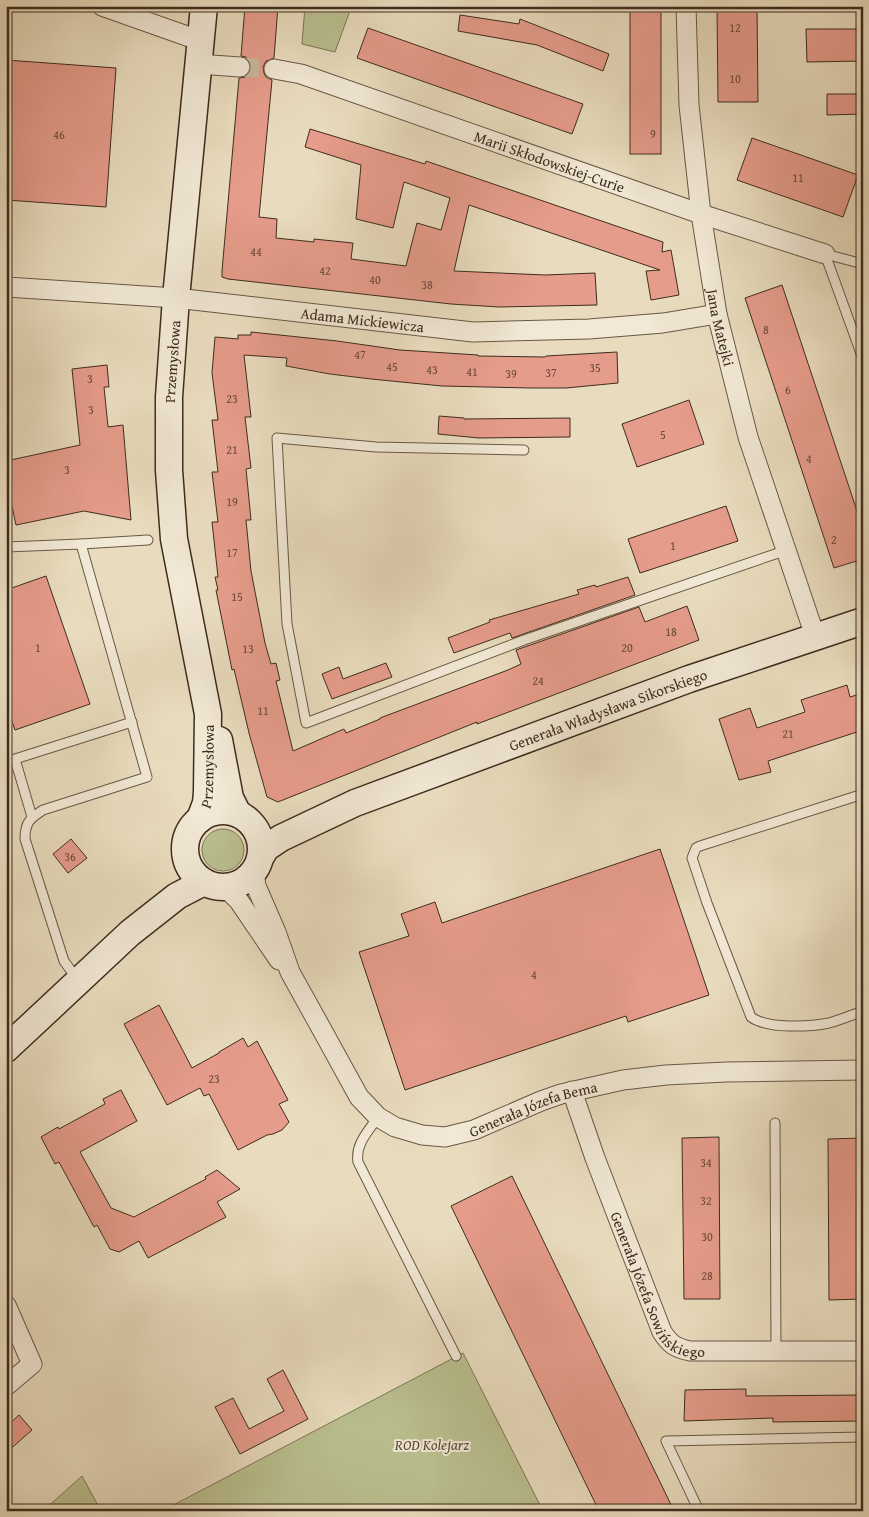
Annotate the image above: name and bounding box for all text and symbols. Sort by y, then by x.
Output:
house number: 12 [729,19,741,36]
house number: 10 [729,70,741,87]
street label: Marii Skłodowskiej-Curie [472,125,628,197]
house number: 9 [650,125,656,142]
house number: 46 [53,126,65,143]
house number: 11 [792,169,804,186]
house number: 44 [250,243,262,260]
house number: 42 [319,262,331,279]
house number: 40 [369,271,381,288]
house number: 38 [421,276,433,293]
street label: Jana Matejki [702,286,740,368]
street label: Adama Mickiewicza [300,302,425,337]
street label: Przemysłowa [159,320,185,403]
house number: 8 [763,321,769,338]
house number: 47 [354,346,366,363]
house number: 45 [386,358,398,375]
house number: 35 [589,359,601,376]
house number: 43 [426,361,438,378]
house number: 41 [466,363,478,380]
house number: 37 [545,364,557,381]
house number: 39 [505,365,517,382]
house number: 3 [87,370,93,387]
house number: 6 [785,381,791,398]
house number: 23 [226,390,238,407]
house number: 3 [88,401,94,418]
house number: 5 [660,426,666,443]
house number: 21 [226,441,238,458]
house number: 4 [806,450,812,467]
house number: 3 [64,461,70,478]
house number: 19 [226,493,238,510]
house number: 2 [831,531,837,548]
house number: 1 [670,537,676,554]
house number: 17 [226,544,238,561]
house number: 15 [231,588,243,605]
house number: 18 [665,623,677,640]
house number: 1 [35,639,41,656]
house number: 20 [621,639,633,656]
house number: 13 [242,640,254,657]
street label: Generała Władysława Sikorskiego [506,663,710,756]
house number: 24 [532,672,544,689]
house number: 11 [257,702,269,719]
street label: Przemysłowa [195,725,218,811]
house number: 21 [782,725,794,742]
house number: 36 [64,848,76,865]
house number: 4 [531,966,537,983]
house number: 23 [208,1070,220,1087]
street label: Generała Józefa Bema [467,1076,599,1141]
house number: 34 [700,1154,712,1171]
house number: 32 [700,1192,712,1209]
street label: Generała Józefa Sowińskiego [606,1208,705,1362]
house number: 30 [701,1228,713,1245]
house number: 28 [701,1267,713,1284]
park label: ROD Kolejarz [394,1434,469,1455]

